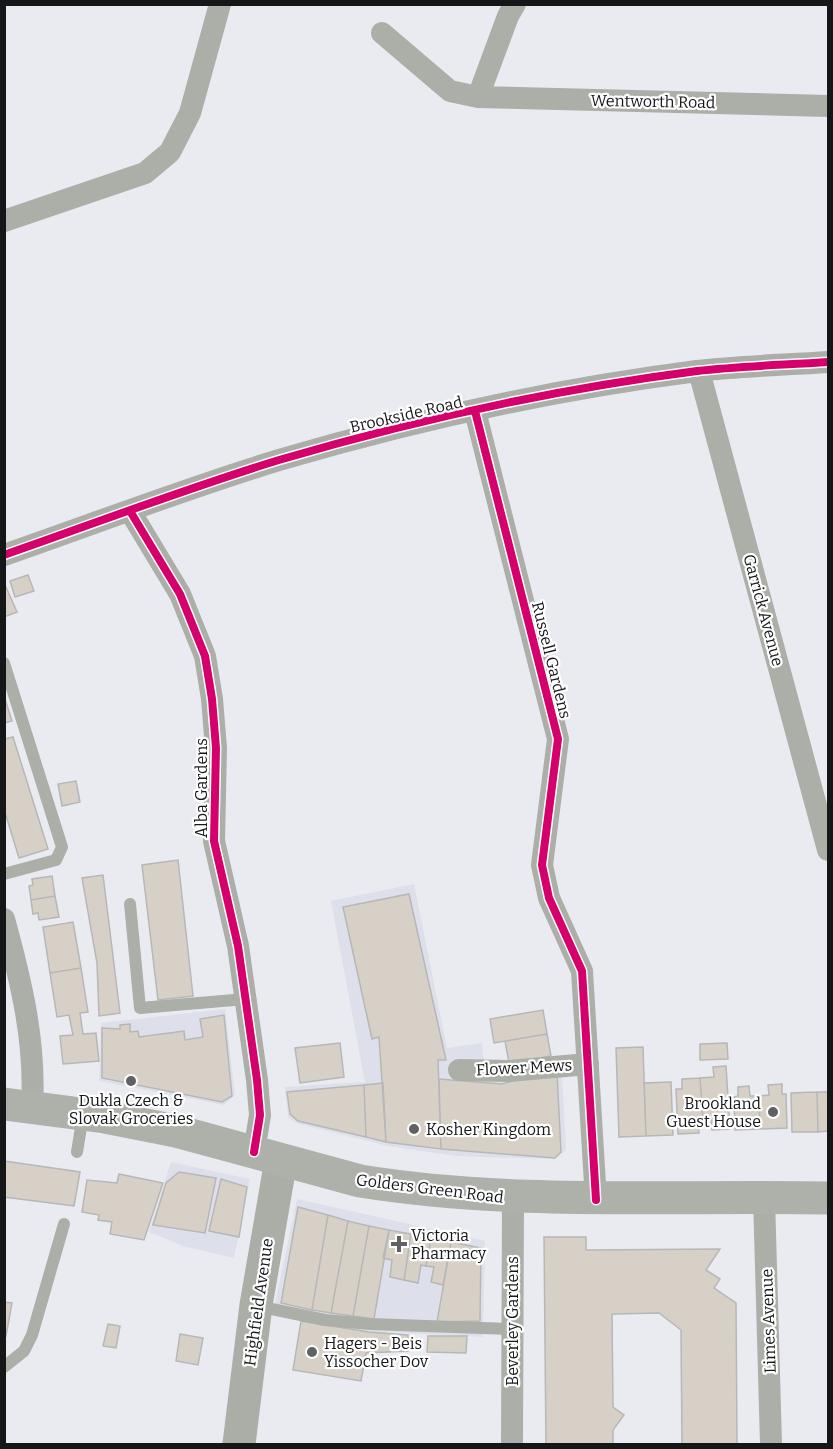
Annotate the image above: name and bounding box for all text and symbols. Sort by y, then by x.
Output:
street label: Wentworth Road [590,91,716,112]
street label: Brookside Road [348,392,465,437]
street label: Garrick Avenue [739,552,788,668]
street label: Russell Gardens [528,600,575,721]
street label: Alba Gardens [192,738,211,838]
street label: Flower Mews [475,1055,573,1080]
marker: Dukla Czech & Slovak Groceries [124,1074,138,1088]
place label: Dukla Czech & Slovak Groceries [69,1091,193,1128]
place label: Brookland Guest House [666,1094,762,1131]
marker: Brookland Guest House [766,1105,780,1119]
place label: Kosher Kingdom [426,1120,551,1139]
marker: Kosher Kingdom [407,1122,421,1136]
street label: Golders Green Road [355,1170,505,1207]
place label: Victoria Pharmacy [411,1226,487,1263]
street label: Highfield Avenue [240,1237,277,1367]
marker: Victoria Pharmacy [392,1237,406,1251]
street label: Beverley Gardens [503,1256,522,1386]
street label: Limes Avenue [757,1268,780,1374]
place label: Hagers - Beis Yissocher Dov [324,1334,429,1371]
marker: Hagers - Beis Yissocher Dov [305,1345,319,1359]

